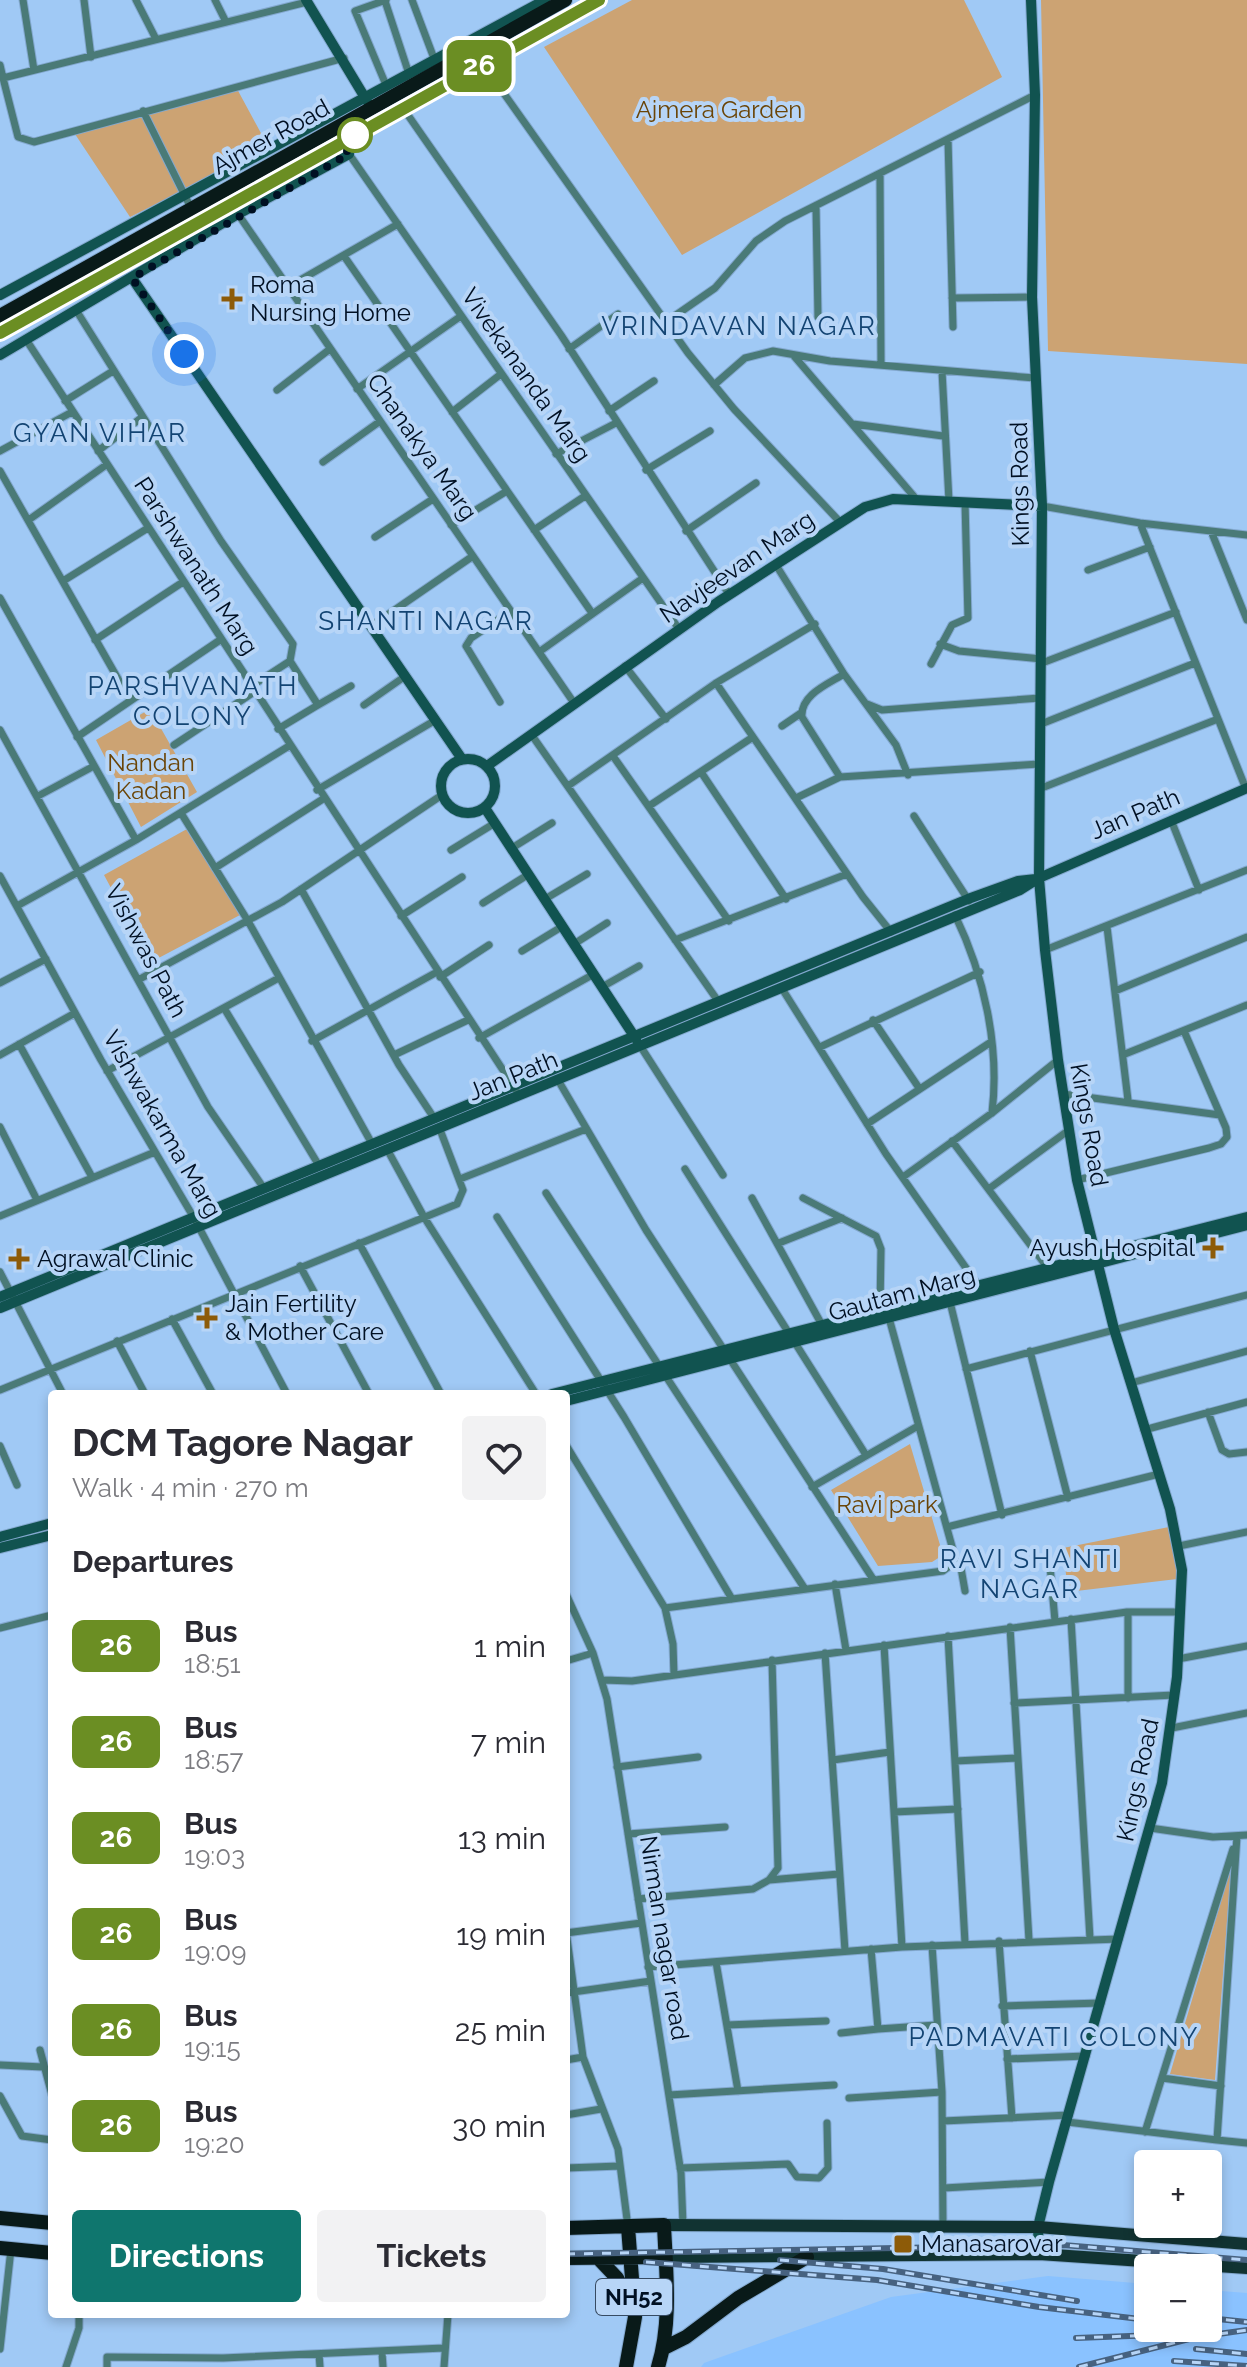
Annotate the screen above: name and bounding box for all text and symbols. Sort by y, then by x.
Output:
line badge: 26 [443,40,515,92]
text: 26 [463,49,495,82]
street label: Ajmer Road [207,93,334,181]
park label: Ajmera Garden [636,95,802,124]
unlabelled marker [338,118,372,152]
place label: Roma Nursing Home [250,270,411,327]
street label: Vivekananda Marg [455,282,597,467]
marker: Roma Nursing Home [221,288,243,310]
district label: VRINDAVAN NAGAR [601,311,877,341]
your location [164,334,204,374]
street label: Chanakya Marg [361,368,484,526]
district label: GYAN VIHAR [13,418,187,448]
street label: Kings Road [1004,421,1035,547]
street label: Parshwanath Marg [128,471,265,660]
street label: Navjeevan Marg [654,504,819,629]
district label: SHANTI NAGAR [318,606,534,636]
district label: PARSHVANATH COLONY [87,671,299,731]
park label: Nandan Kadan [107,748,195,805]
street label: Jan Path [1086,782,1184,845]
street label: Vishwas Path [99,879,194,1022]
street label: Vishwakarma Marg [97,1025,228,1223]
street label: Jan Path [464,1044,562,1107]
street label: Kings Road [1064,1061,1115,1189]
place label: Ayush Hospital [1030,1233,1195,1262]
marker: Ayush Hospital [1202,1237,1224,1259]
place label: Agrawal Clinic [37,1244,194,1273]
marker: Agrawal Clinic [8,1248,30,1270]
street label: Gautam Marg [825,1260,978,1327]
place label: Jain Fertility & Mother Care [225,1289,384,1346]
marker: Jain Fertility & Mother Care [196,1307,218,1329]
button: heart [462,1416,546,1500]
text: DCM Tagore Nagar [72,1420,413,1465]
text: Walk · 4 min · 270 m [72,1473,309,1503]
park label: Ravi park [836,1490,938,1519]
text: Departures [72,1544,234,1579]
district label: RAVI SHANTI NAGAR [940,1544,1120,1604]
text: Bus [184,1614,238,1649]
text: 26 [100,1629,132,1662]
text: 1 min [474,1629,546,1664]
text: 18:51 [184,1649,241,1679]
text: Bus [184,1710,238,1745]
street label: Kings Road [1110,1716,1165,1844]
text: 26 [100,1725,132,1758]
text: 7 min [471,1725,546,1760]
text: 18:57 [184,1745,243,1775]
text: Bus [184,1806,238,1841]
text: 26 [100,1821,132,1854]
text: 13 min [458,1821,546,1856]
street label: Nirman nagar road [634,1834,695,2042]
text: 19:03 [184,1841,245,1871]
text: Bus [184,1902,238,1937]
text: 26 [100,1917,132,1950]
text: 19 min [456,1917,546,1952]
text: 19:09 [184,1937,246,1967]
text: Bus [184,1998,238,2033]
text: 26 [100,2013,132,2046]
text: 25 min [455,2013,546,2048]
district label: PADMAVATI COLONY [909,2022,1199,2052]
text: 19:15 [184,2033,241,2063]
text: Bus [184,2094,238,2129]
text: 26 [100,2109,132,2142]
text: 30 min [452,2109,546,2144]
text: 19:20 [184,2129,245,2159]
map controls [1134,2150,1222,2342]
button: + [1134,2150,1222,2238]
button: Directions [72,2210,301,2302]
button: Tickets [317,2210,546,2302]
place label: Manasarovar [921,2229,1063,2258]
marker: Manasarovar [892,2233,914,2255]
button: − [1134,2254,1222,2342]
road number: NH52 [596,2279,672,2315]

